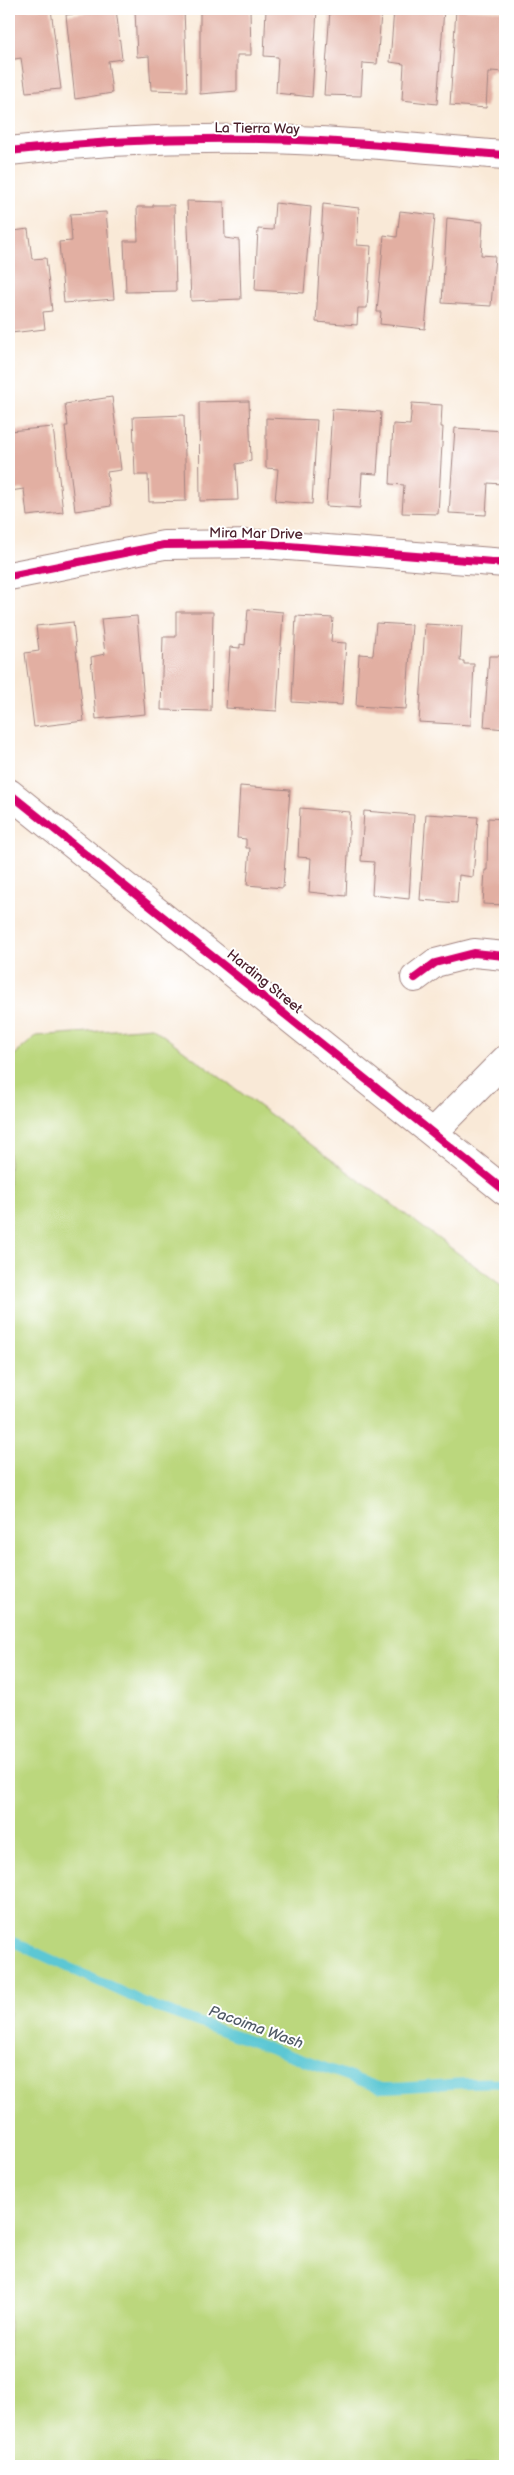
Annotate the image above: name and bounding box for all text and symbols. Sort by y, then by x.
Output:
street label: La Tierra Way [214,119,301,138]
street label: Mira Mar Drive [209,524,303,543]
street label: Harding Street [224,946,306,1017]
water label: Pacoima Wash [206,2002,306,2053]

